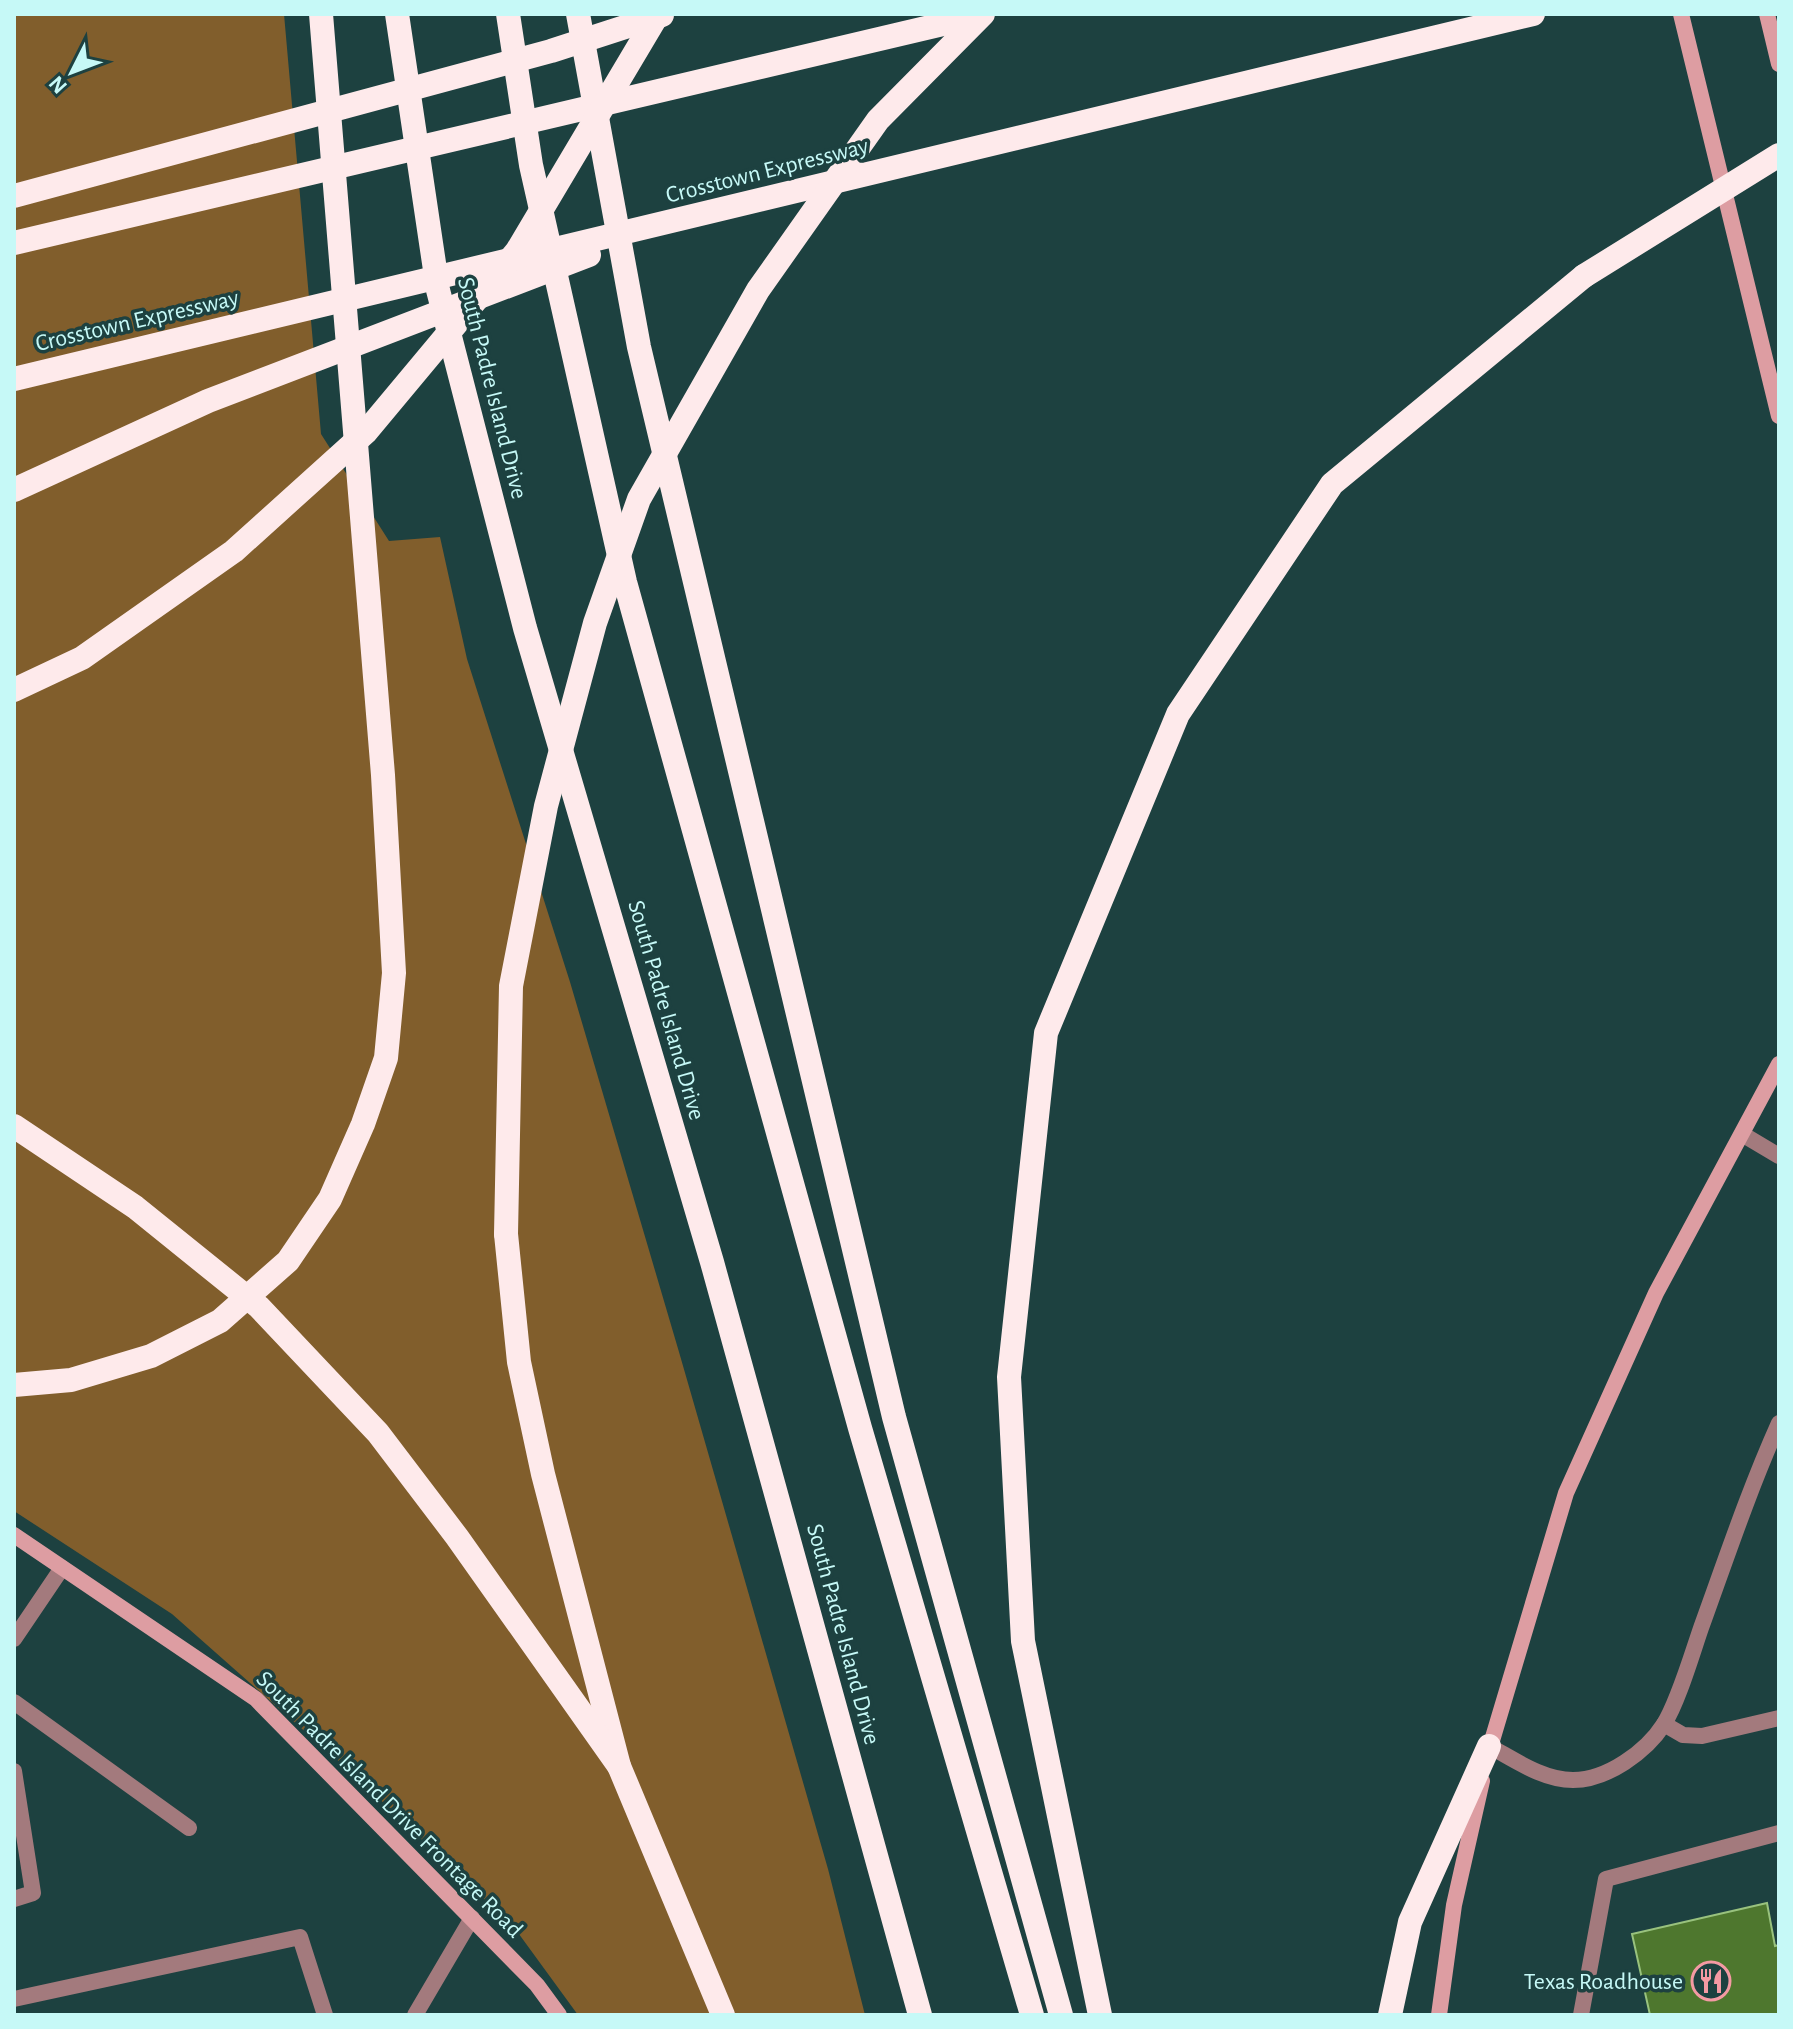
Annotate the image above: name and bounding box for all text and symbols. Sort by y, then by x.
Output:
north arrow [32,32,112,112]
text: N [45,72,71,98]
street label: Crosstown Expressway [663,134,871,208]
street label: South Padre Island Drive [453,275,531,501]
street label: Crosstown Expressway [33,286,241,356]
street label: South Padre Island Drive [623,898,709,1123]
street label: South Padre Island Drive [802,1521,884,1747]
street label: South Padre Island Drive Frontage Road [252,1667,527,1942]
restaurant icon: Texas Roadhouse [1690,1960,1732,2002]
place label: Texas Roadhouse [1524,1970,1683,1994]

